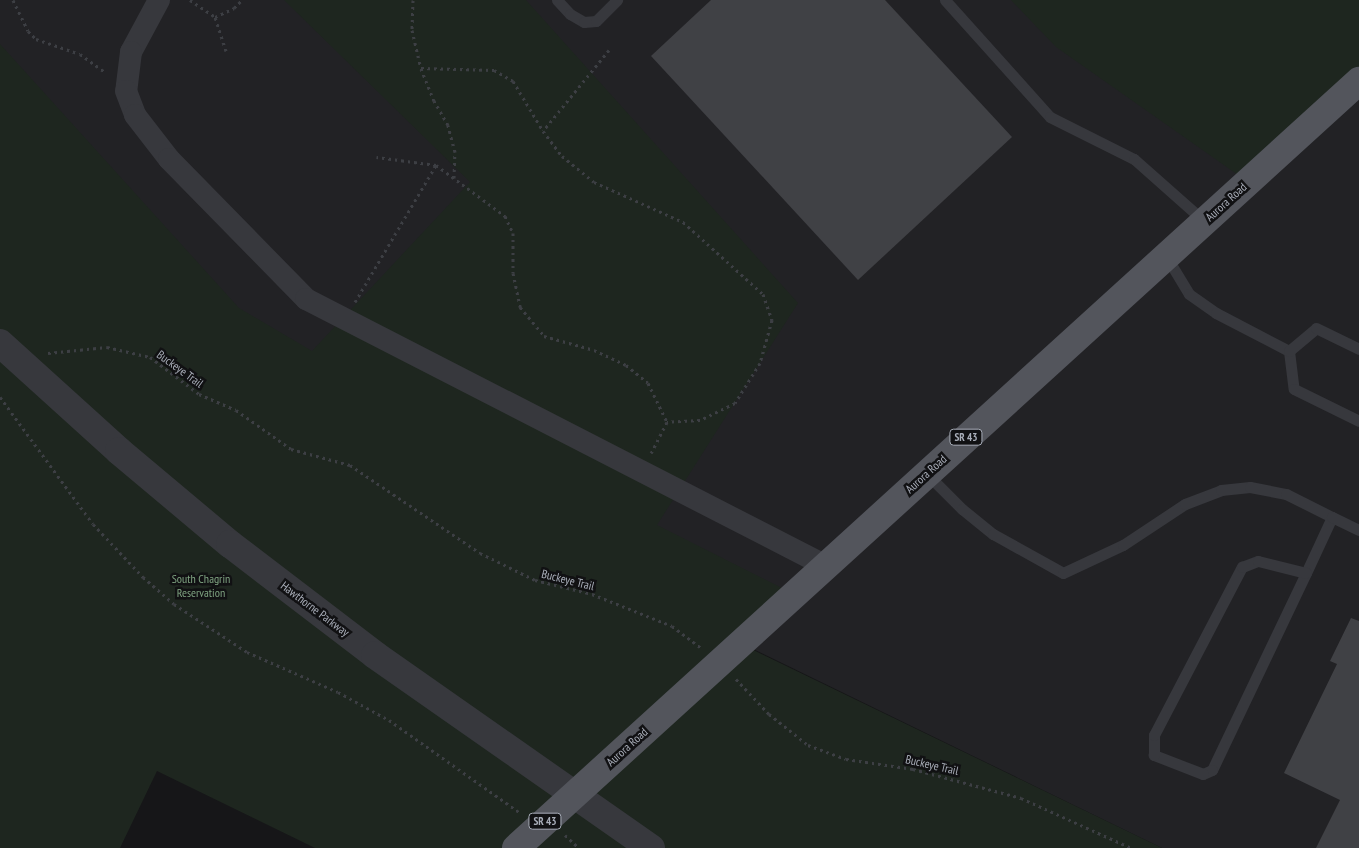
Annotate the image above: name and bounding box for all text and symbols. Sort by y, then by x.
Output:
street label: Aurora Road [1202,180,1250,224]
street label: Buckeye Trail [154,347,206,391]
road number: SR 43 [948,428,984,446]
street label: Aurora Road [902,452,950,496]
street label: Buckeye Trail [540,566,596,594]
park label: South Chagrin Reservation [172,572,230,600]
street label: Hawthorne Parkway [278,578,352,640]
street label: Aurora Road [603,725,651,769]
street label: Buckeye Trail [904,752,960,778]
road number: SR 43 [528,812,562,829]

